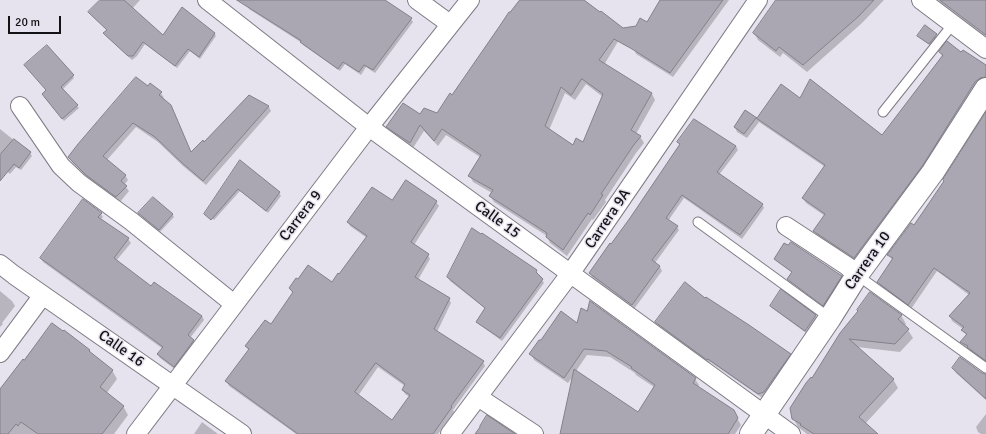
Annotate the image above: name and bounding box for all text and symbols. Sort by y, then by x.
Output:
scale bar [10,8,63,34]
text: 20 m [15,15,40,30]
street label: Carrera 9A [581,186,635,252]
street label: Carrera 9 [276,187,326,245]
street label: Calle 15 [471,197,523,243]
street label: Carrera 10 [841,228,895,294]
street label: Calle 16 [95,327,147,371]

